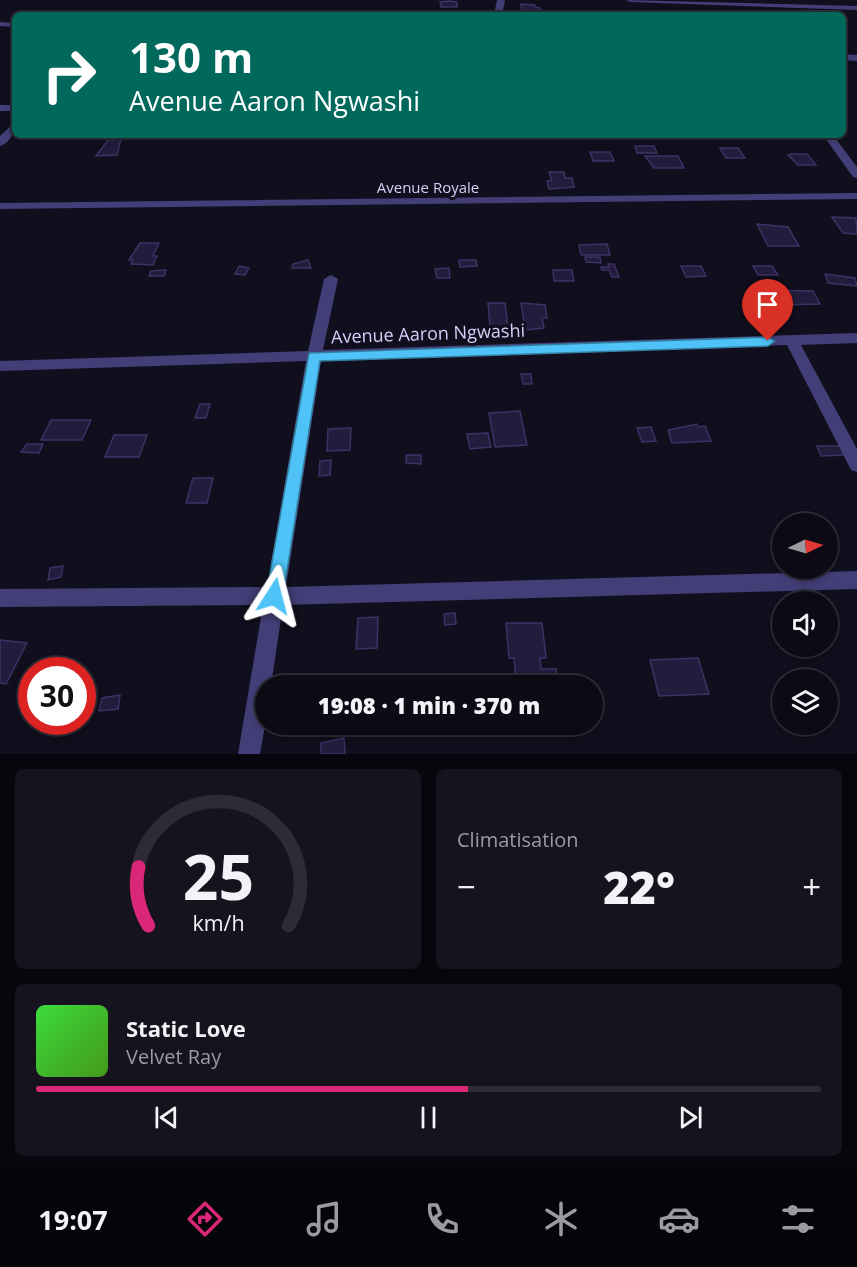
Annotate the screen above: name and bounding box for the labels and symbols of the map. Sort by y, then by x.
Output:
street label: Avenue Royale [377,177,479,197]
pin [742,279,793,341]
street label: Avenue Aaron Ngwashi [331,318,525,348]
north arrow [772,513,838,579]
position arrow [242,564,306,628]
speed limit sign: 30 [18,657,96,735]

